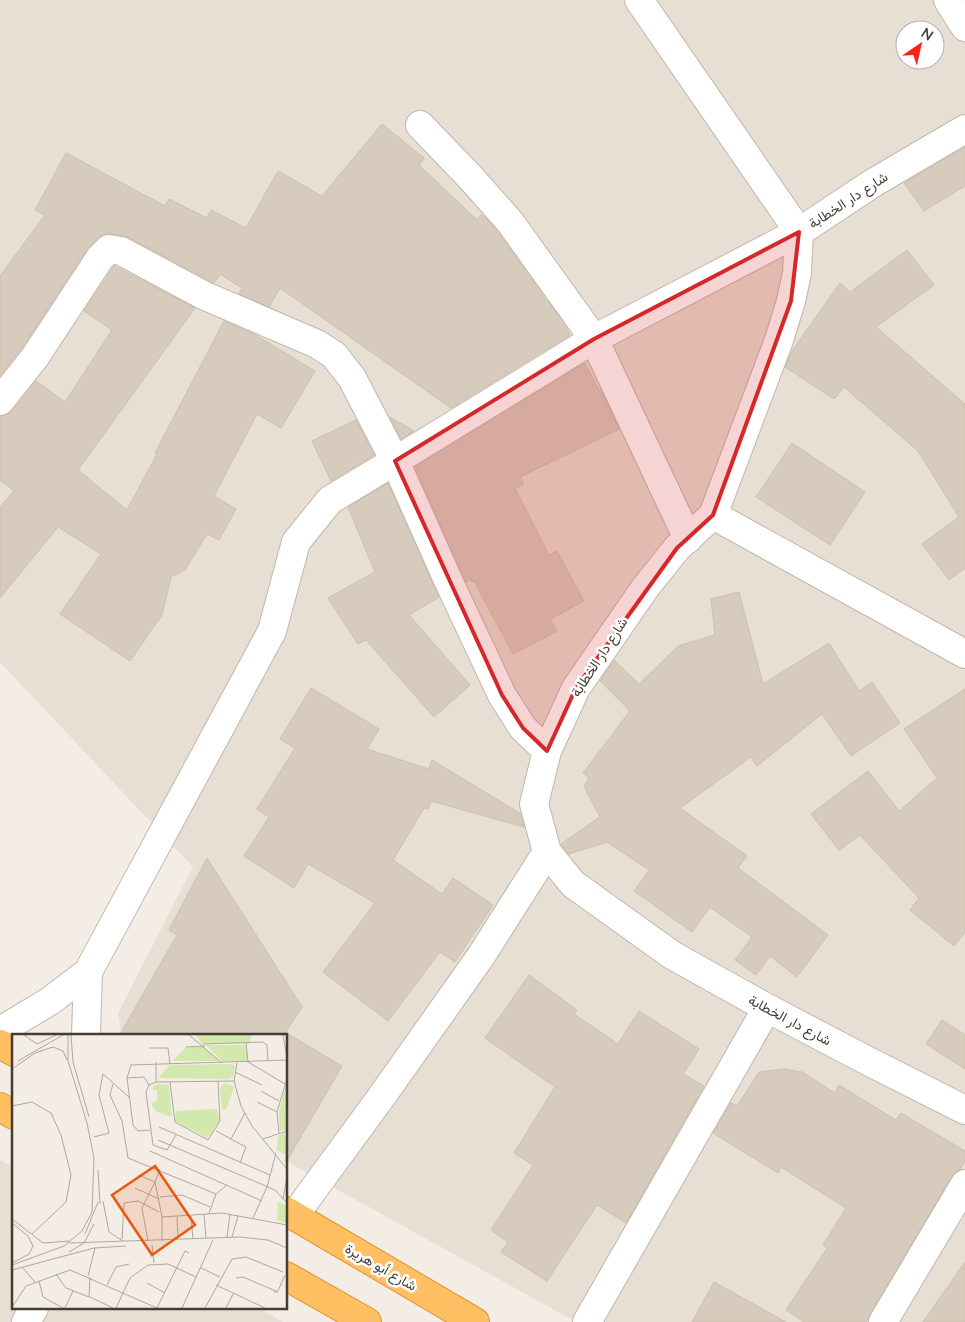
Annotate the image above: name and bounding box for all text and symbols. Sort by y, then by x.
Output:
north arrow [895,20,945,70]
text: N [918,24,937,44]
street label: شارع دار الخطابة [805,168,892,234]
street label: شارع دار الخطابة [567,614,633,701]
street label: شارع دار الخطابة [744,991,835,1051]
inset map [12,1034,288,1310]
street label: شارع أبو هريرة [341,1239,420,1296]

